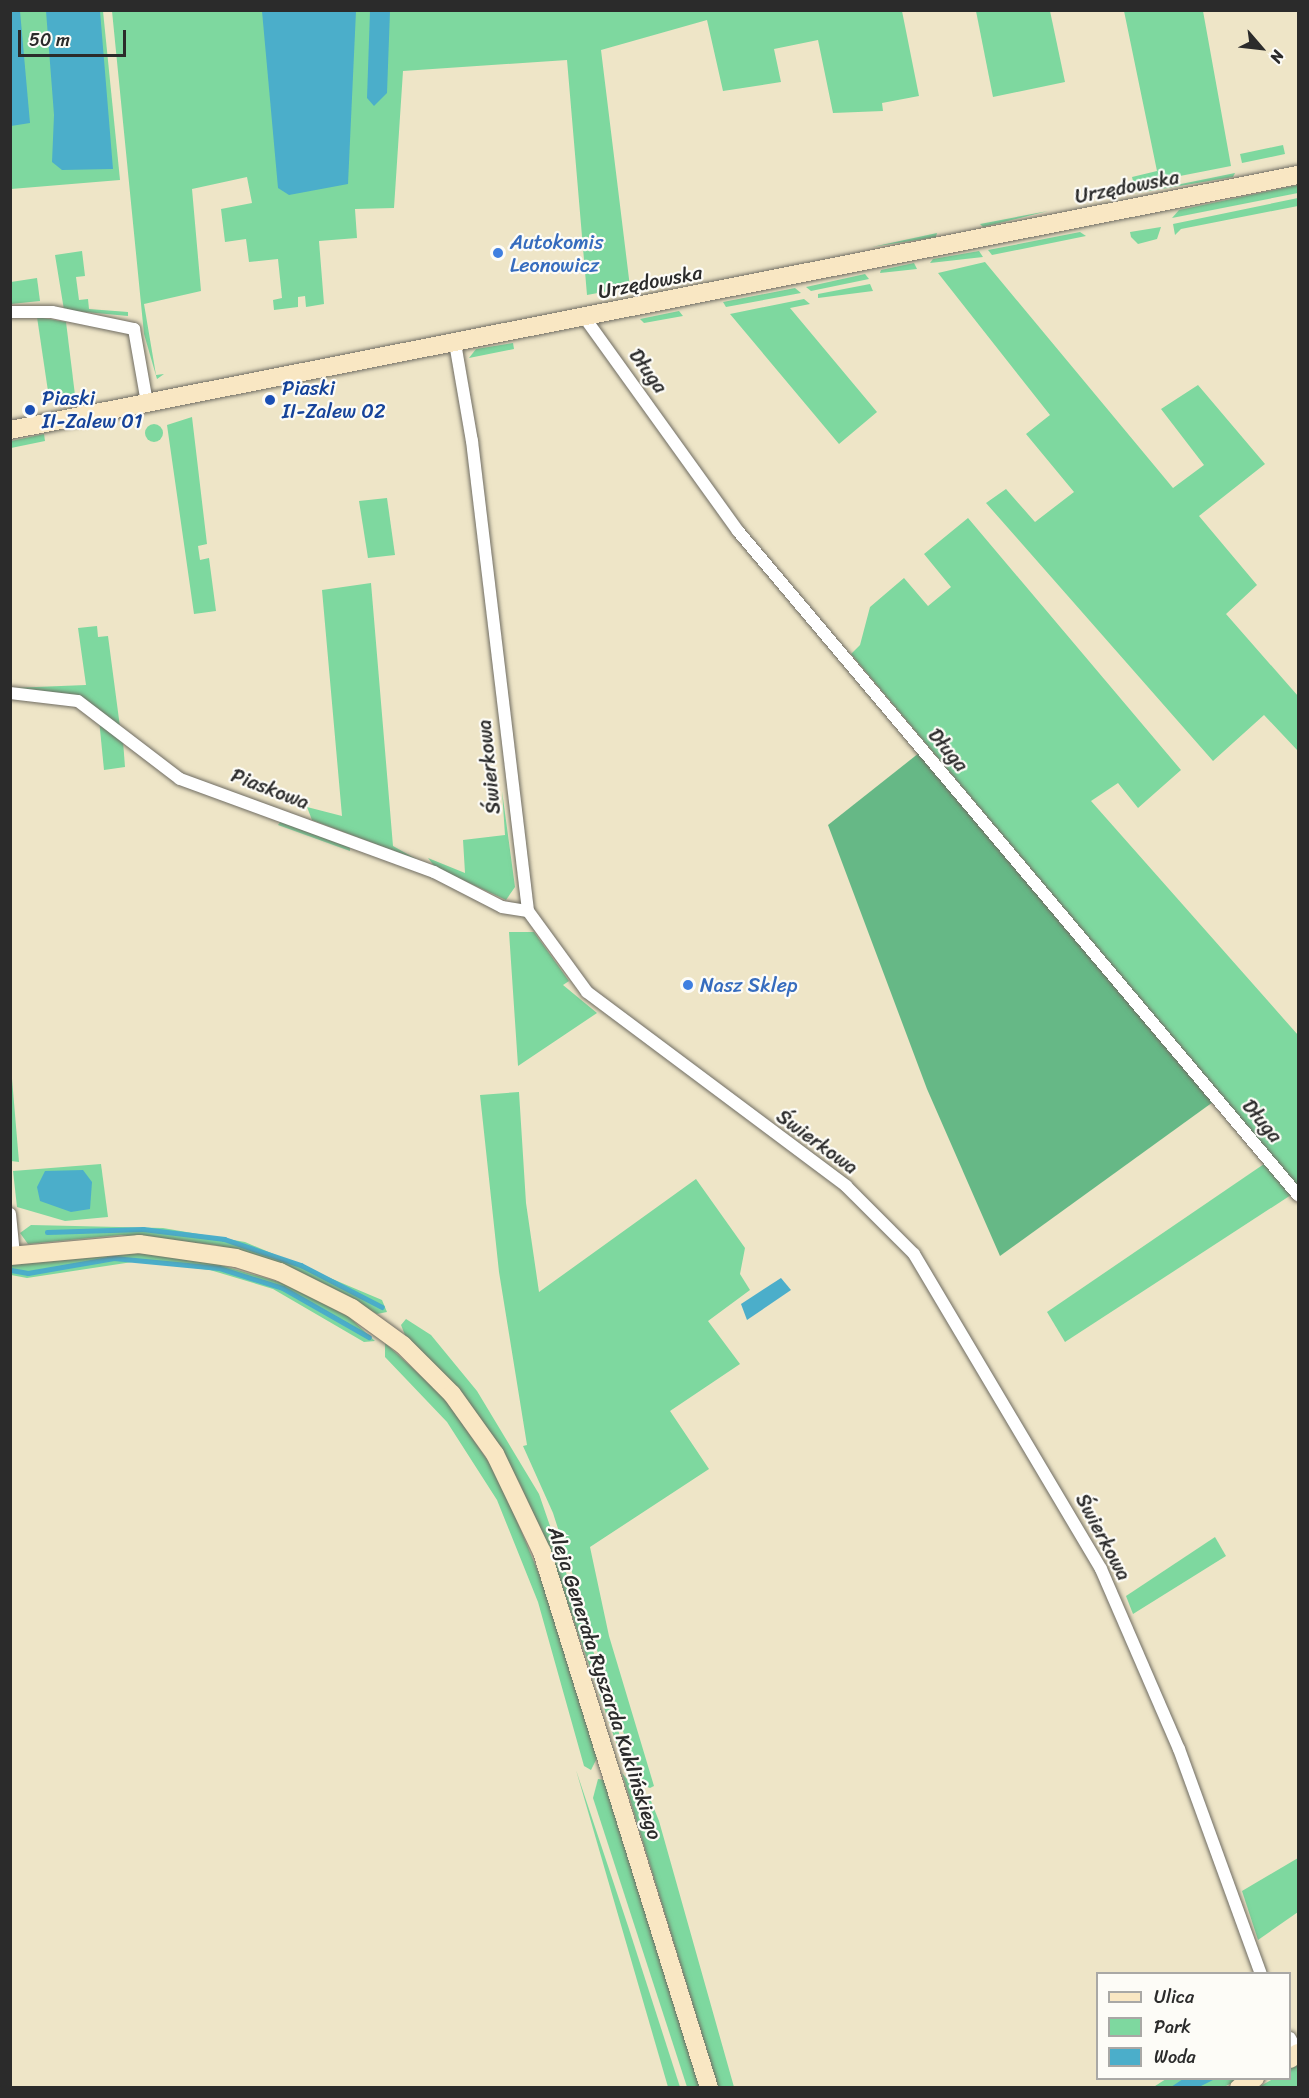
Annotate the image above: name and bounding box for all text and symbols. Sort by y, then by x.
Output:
scale bar [21,18,129,56]
north arrow [1231,18,1291,78]
text: 50 m [29,24,70,56]
text: N [1262,45,1293,68]
street label: Urzędowska [1073,165,1181,209]
place label: Autokomis Leonowicz [510,230,603,277]
marker: Autokomis Leonowicz [491,246,505,260]
street label: Urzędowska [596,260,704,304]
street label: Długa [624,344,672,398]
place label: Piaski II-Zalew 02 [282,376,385,423]
place label: Piaski II-Zalew 01 [42,386,142,433]
marker: Piaski II-Zalew 02 [263,393,277,407]
marker: Piaski II-Zalew 01 [23,403,37,417]
street label: Świerkowa [472,719,506,815]
street label: Długa [923,723,973,777]
street label: Piaskowa [228,763,312,815]
place label: Nasz Sklep [700,973,798,997]
marker: Nasz Sklep [681,978,695,992]
street label: Długa [1237,1094,1287,1148]
street label: Świerkowa [772,1104,862,1180]
street label: Świerkowa [1070,1490,1136,1584]
street label: Aleja Generała Ryszarda Kuklińskiego [543,1522,667,1844]
legend [1096,1972,1291,2080]
text: Ulica [1154,1981,1194,2013]
text: Park [1154,2011,1191,2043]
text: Woda [1154,2041,1196,2073]

